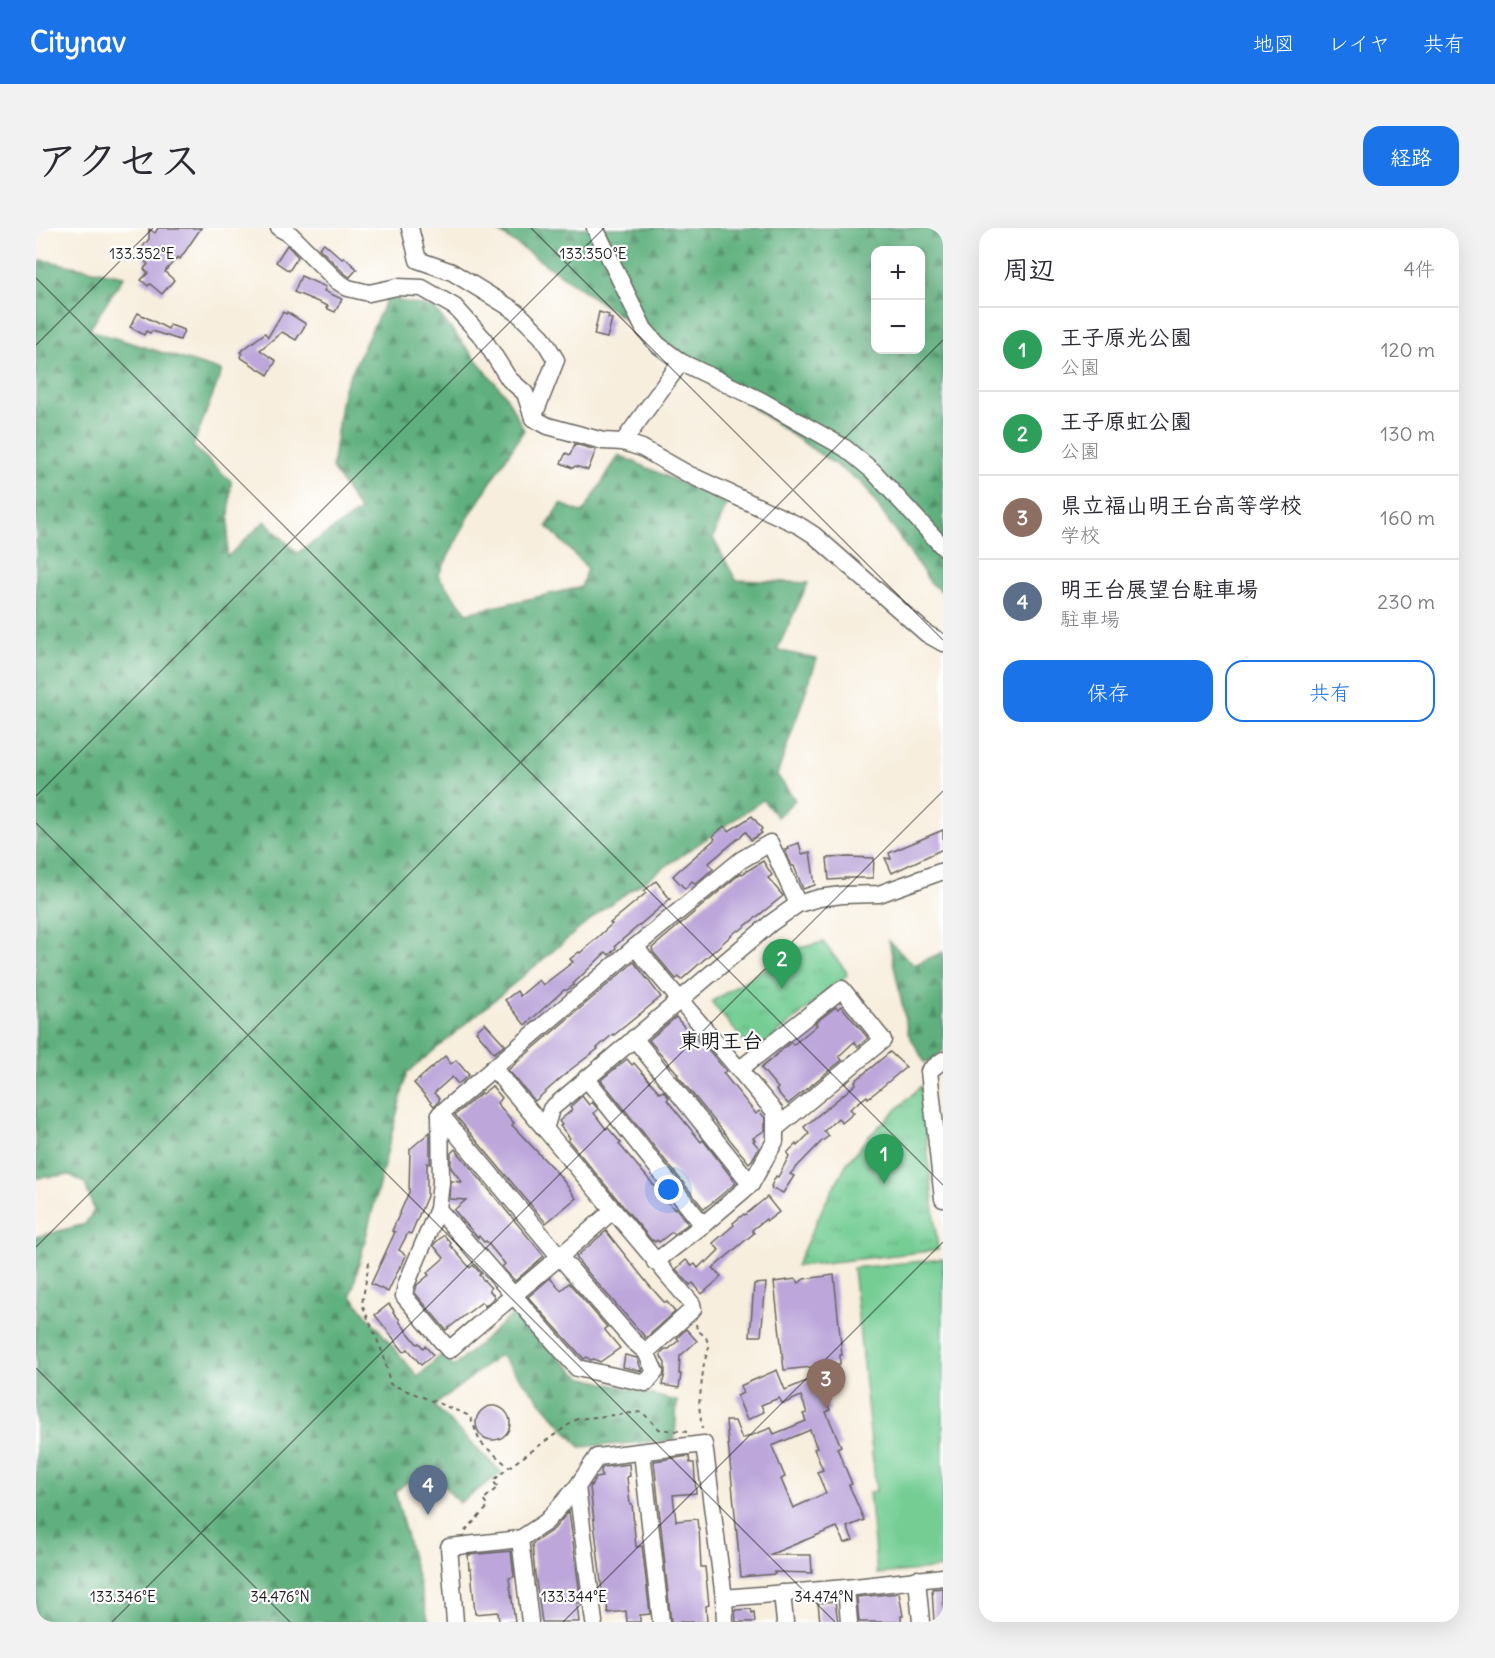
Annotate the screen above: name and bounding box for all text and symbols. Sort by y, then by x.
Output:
text: Citynav [30,24,126,60]
text: 地図 [1253,30,1295,57]
text: レイヤ [1328,30,1390,57]
text: 共有 [1423,30,1465,57]
button: 経路 [1363,126,1459,186]
text: アクセス [36,134,201,186]
text: 133.352°E [109,244,175,263]
text: 133.350°E [560,244,627,263]
map controls [871,246,925,354]
button: + [871,246,925,300]
text: 周辺 [1003,253,1055,286]
text: 4件 [1403,256,1435,281]
button: − [871,300,925,354]
text: 王子原光公園 [1060,323,1192,351]
text: 1 [1019,337,1026,362]
text: 120 m [1381,337,1435,362]
text: 公園 [1060,354,1100,379]
text: 王子原虹公園 [1060,407,1192,435]
text: 2 [1017,421,1028,446]
text: 130 m [1380,421,1435,446]
text: 公園 [1060,438,1100,463]
text: 県立福山明王台高等学校 [1060,491,1302,519]
text: 3 [1017,505,1028,530]
text: 160 m [1380,505,1435,530]
text: 学校 [1060,522,1100,547]
text: 明王台展望台駐車場 [1060,575,1258,603]
text: 4 [1017,589,1028,614]
text: 230 m [1377,589,1435,614]
text: 駐車場 [1060,606,1120,631]
button: 保存 [1003,660,1213,722]
button: 共有 [1225,660,1435,722]
pin: 2 [762,940,802,989]
district label: 東明王台 [679,1027,763,1054]
pin: 1 [864,1134,904,1184]
your location [654,1175,683,1204]
pin: 3 [806,1360,846,1409]
pin: 4 [408,1466,448,1515]
text: 133.346°E [90,1587,156,1606]
text: 34.476°N [250,1587,310,1606]
text: 133.344°E [541,1587,607,1606]
text: 34.474°N [794,1587,854,1606]

